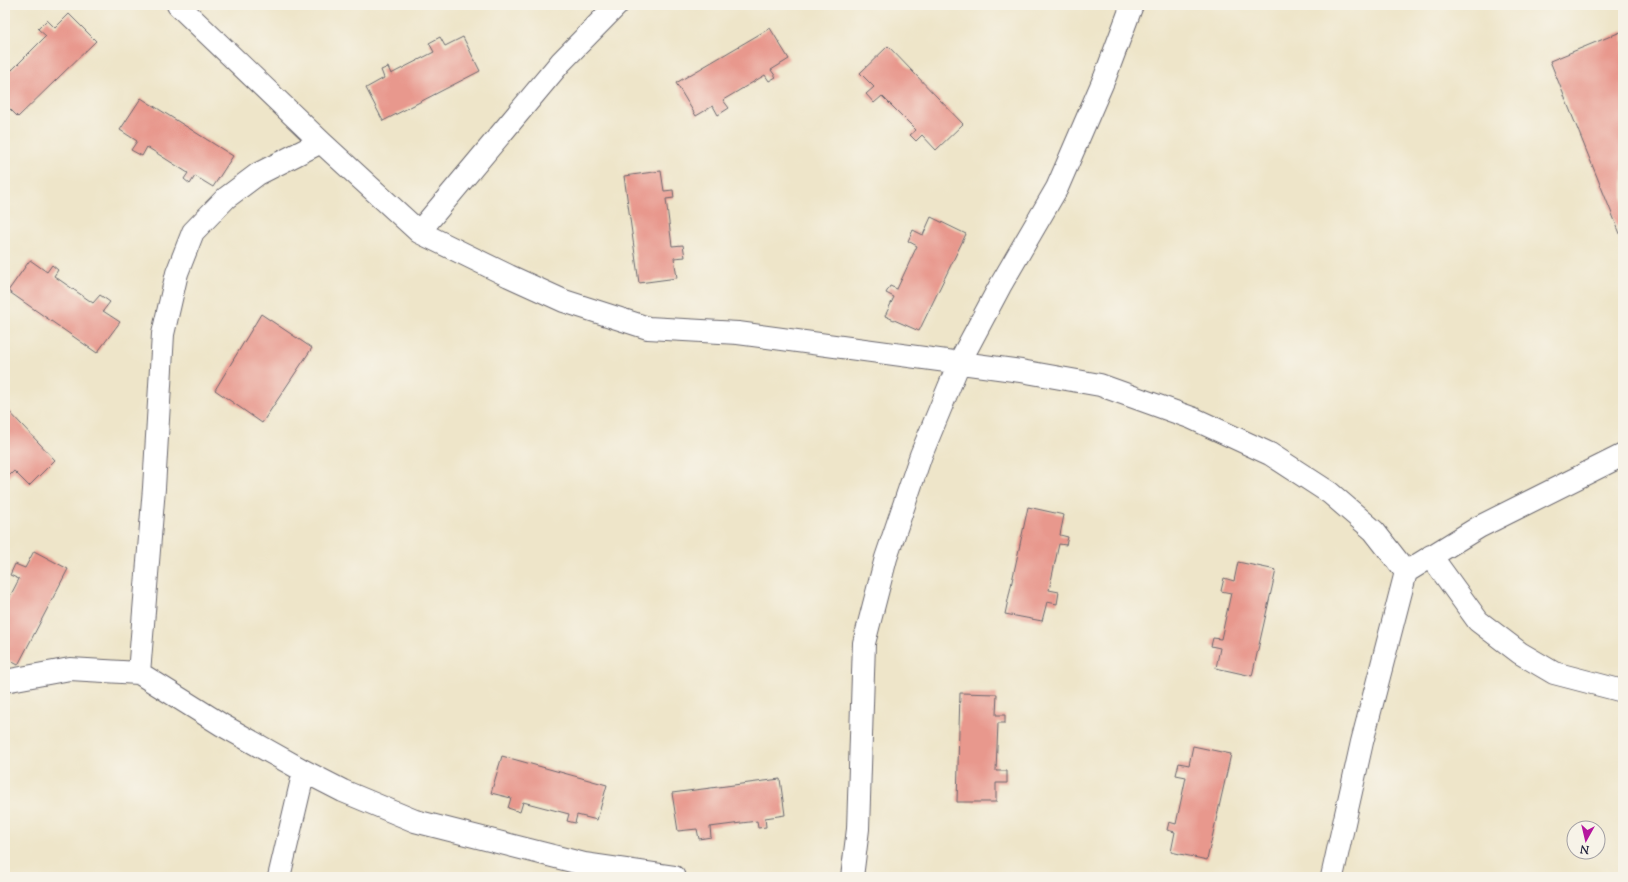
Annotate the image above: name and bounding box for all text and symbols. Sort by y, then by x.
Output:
north arrow [1566,820,1606,860]
text: N [1579,840,1591,858]

